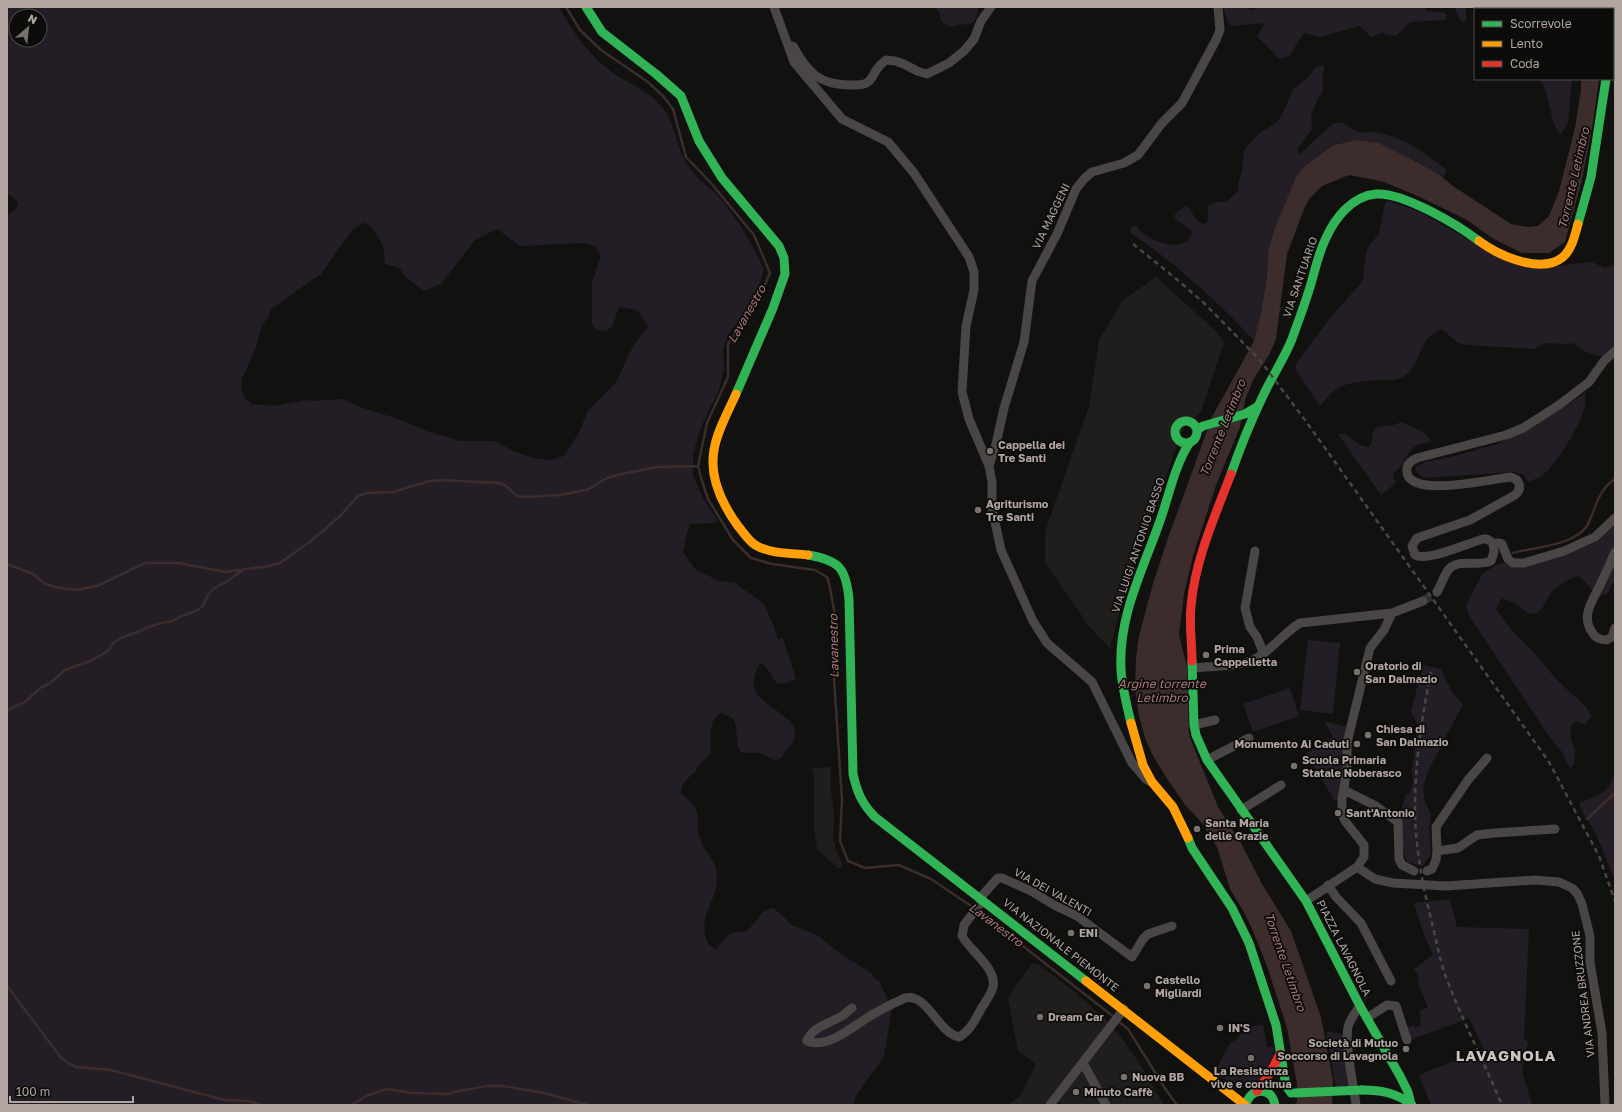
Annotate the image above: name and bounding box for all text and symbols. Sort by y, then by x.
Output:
north arrow [8,8,48,48]
legend [1474,8,1614,80]
text: N [26,11,40,26]
text: Scorrevole [1510,16,1572,31]
text: Lento [1510,36,1543,51]
text: Coda [1510,56,1540,71]
water label: Torrente Letimbro [1555,125,1593,230]
street label: VIA MAGGENI [1029,181,1072,251]
street label: VIA SANTUARIO [1280,235,1319,319]
water label: Lavanestro [724,282,769,345]
water label: Torrente Letimbro [1196,376,1249,478]
place label: Cappella dei Tre Santi [998,438,1065,464]
marker: Cappella dei Tre Santi [985,446,995,456]
street label: VIA LUIGI ANTONIO BASSO [1108,476,1167,614]
place label: Agriturismo Tre Santi [986,497,1049,523]
marker: Agriturismo Tre Santi [973,505,983,515]
water label: Lavanestro [825,613,842,678]
place label: Prima Cappelletta [1214,642,1277,668]
marker: Prima Cappelletta [1201,650,1211,660]
place label: Oratorio di San Dalmazio [1365,659,1438,685]
marker: Oratorio di San Dalmazio [1352,667,1362,677]
water label: Argine torrente Letimbro [1118,676,1207,705]
place label: Chiesa di San Dalmazio [1376,722,1449,748]
marker: Chiesa di San Dalmazio [1363,730,1373,740]
place label: Monumento Ai Caduti [1234,737,1349,750]
marker: Monumento Ai Caduti [1352,739,1362,749]
place label: Scuola Primaria Statale Noberasco [1302,753,1402,779]
marker: Scuola Primaria Statale Noberasco [1289,761,1299,771]
place label: Sant'Antonio [1346,806,1415,819]
marker: Sant'Antonio [1333,808,1343,818]
place label: Santa Maria delle Grazie [1205,816,1269,842]
marker: Santa Maria delle Grazie [1192,824,1202,834]
street label: VIA DEI VALENTI [1012,865,1094,918]
street label: VIA NAZIONALE PIEMONTE [1001,895,1122,994]
street label: PIAZZA LAVAGNOLA [1315,898,1375,999]
water label: Lavanestro [966,899,1027,950]
water label: Torrente Letimbro [1262,911,1310,1014]
place label: ENI [1079,926,1098,939]
marker: ENI [1066,928,1076,938]
street label: VIA ANDREA BRUZZONE [1568,930,1597,1058]
place label: Castello Migliardi [1155,973,1202,999]
marker: Castello Migliardi [1142,981,1152,991]
place label: Dream Car [1048,1010,1104,1023]
marker: Dream Car [1035,1012,1045,1022]
place label: IN'S [1228,1021,1250,1034]
marker: IN'S [1215,1023,1225,1033]
place label: Società di Mutuo Soccorso di Lavagnola [1277,1036,1398,1062]
marker: Società di Mutuo Soccorso di Lavagnola [1401,1044,1411,1054]
district label: LAVAGNOLA [1456,1046,1556,1064]
marker: La Resistenza vive e continua [1246,1053,1256,1063]
place label: La Resistenza vive e continua [1210,1064,1292,1090]
place label: Nuova BB [1132,1070,1184,1083]
marker: Nuova BB [1119,1072,1129,1082]
scale bar [10,1078,133,1104]
text: 100 m [16,1084,50,1099]
place label: Minuto Caffè [1084,1085,1153,1098]
marker: Minuto Caffè [1071,1087,1081,1097]

